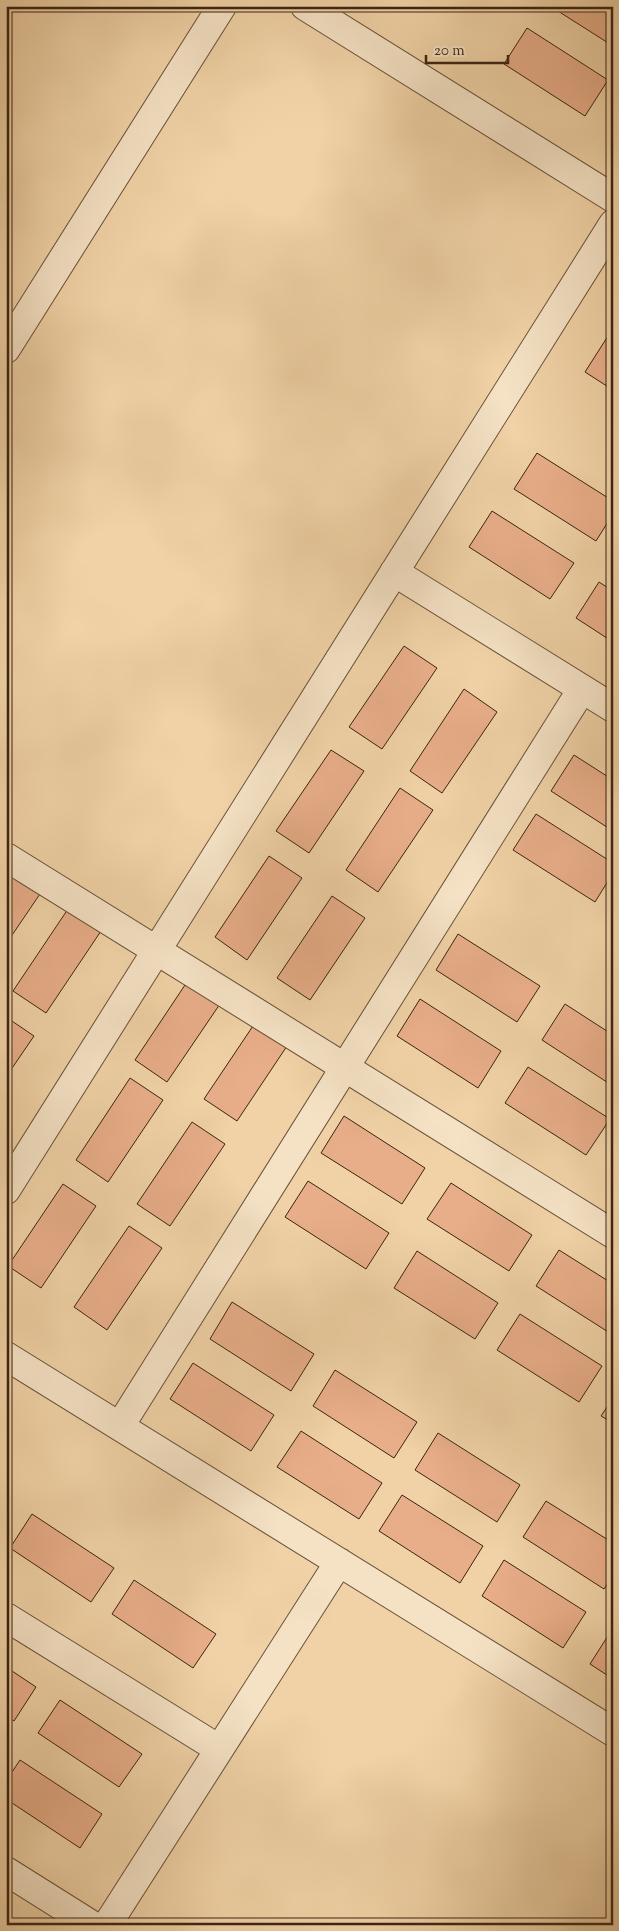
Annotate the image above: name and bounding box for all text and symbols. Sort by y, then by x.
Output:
scale bar [426,32,509,64]
text: 20 m [434,41,465,62]

